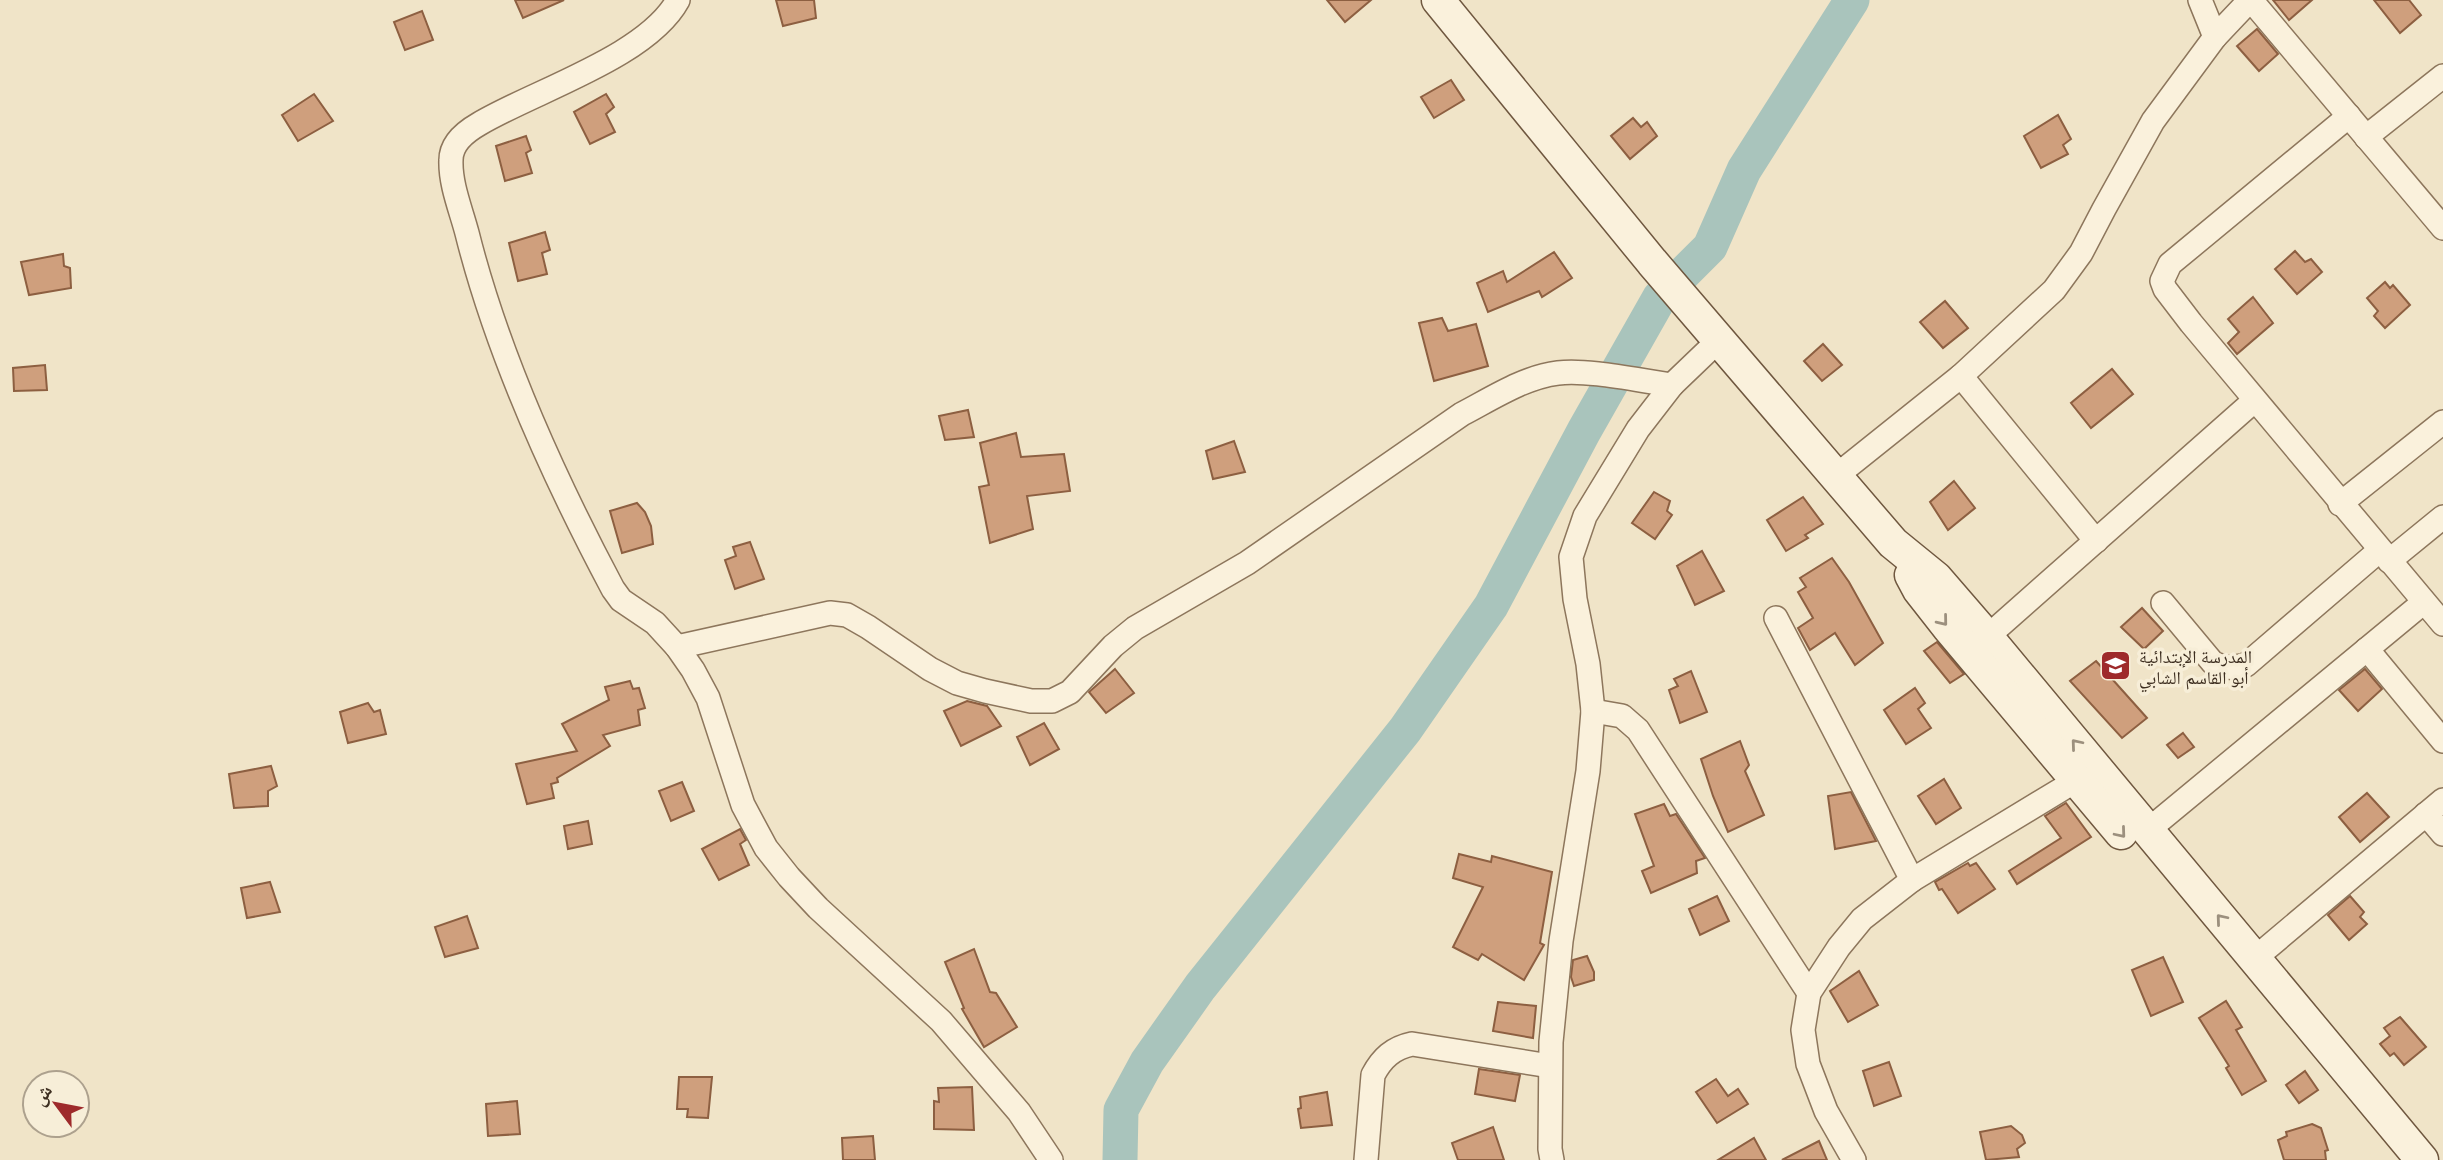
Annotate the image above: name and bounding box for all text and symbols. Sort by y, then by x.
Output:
one-way arrow [1935,613,1948,626]
place label: المدرسة الإبتدائية أبو القاسم الشابي [2139,646,2252,692]
school or university icon: المدرسة الإبتدائية أبو القاسم الشابي [2099,649,2133,683]
one-way arrow [2072,740,2084,753]
one-way arrow [2113,825,2125,838]
one-way arrow [2217,915,2229,928]
north arrow [21,1069,91,1139]
text: ش [27,1081,57,1110]

